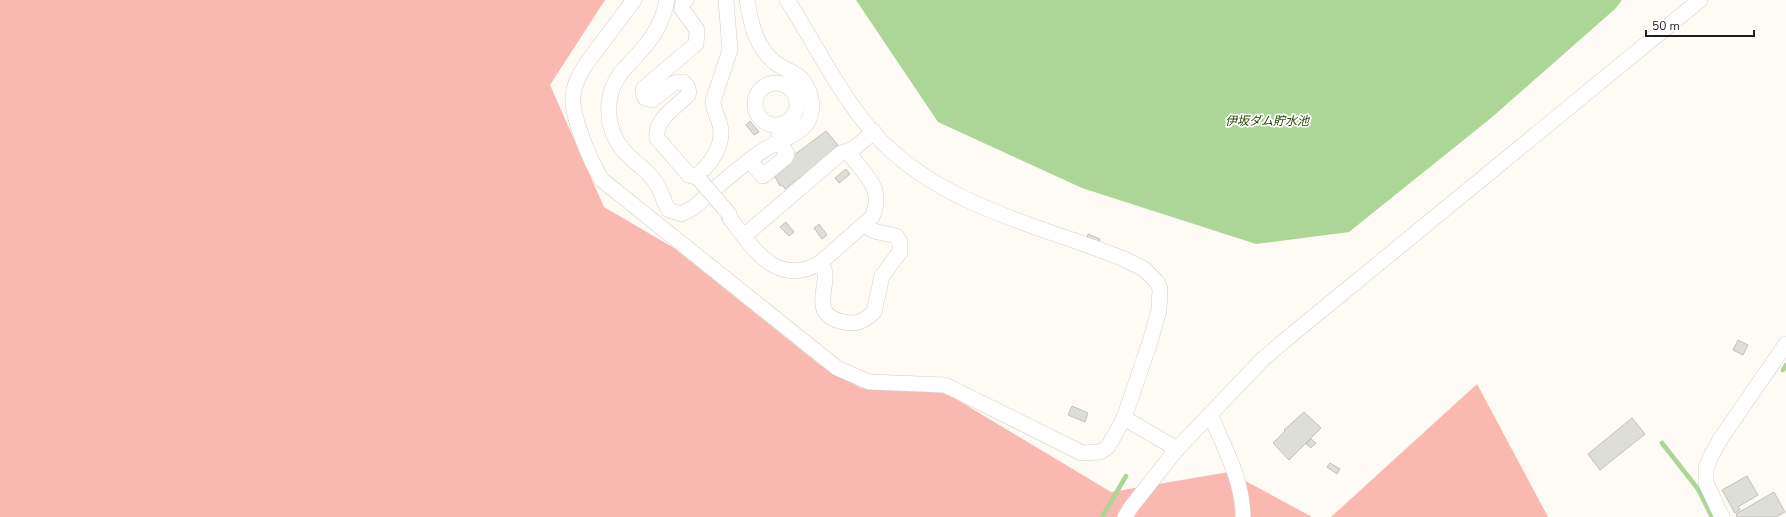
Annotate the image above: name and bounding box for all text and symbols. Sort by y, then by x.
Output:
scale bar [1646,12,1754,38]
text: 50 m [1652,18,1680,34]
water label: 伊坂ダム貯水池 [1225,113,1310,129]

